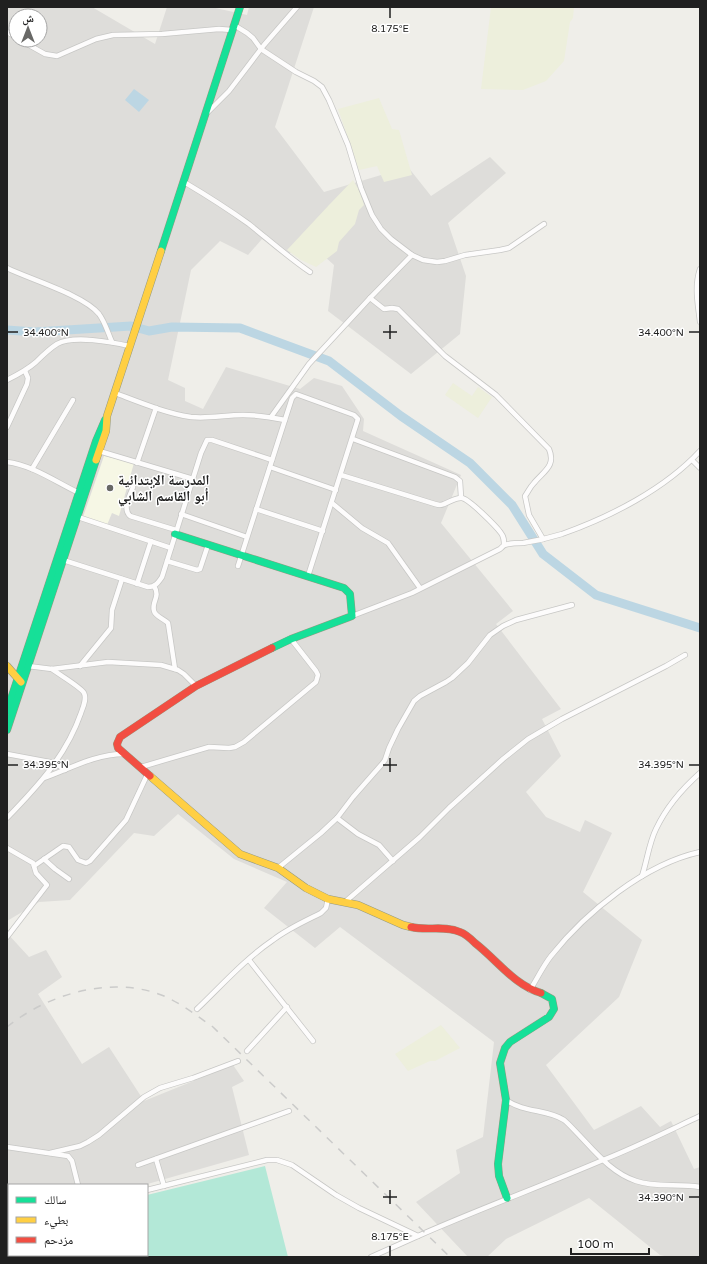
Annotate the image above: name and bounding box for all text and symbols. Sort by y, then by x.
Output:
north arrow [8,8,48,48]
text: ش [22,12,34,26]
text: 8.175°E [371,23,409,35]
text: 34.400°N [23,327,69,339]
text: 34.400°N [638,327,684,339]
place label: المدرسة الإبتدائية أبو القاسم الشابي [118,472,210,507]
marker: المدرسة الإبتدائية أبو القاسم الشابي [105,483,115,493]
text: 34.395°N [23,759,69,771]
text: 34.395°N [638,759,684,771]
legend [8,1184,148,1256]
text: 34.390°N [638,1192,684,1204]
text: سالك [44,1193,66,1207]
text: بطيء [44,1213,68,1230]
scale bar [571,1230,649,1256]
text: 8.175°E [371,1231,409,1243]
text: مزدحم [44,1233,73,1248]
text: 100 m [577,1237,614,1251]

